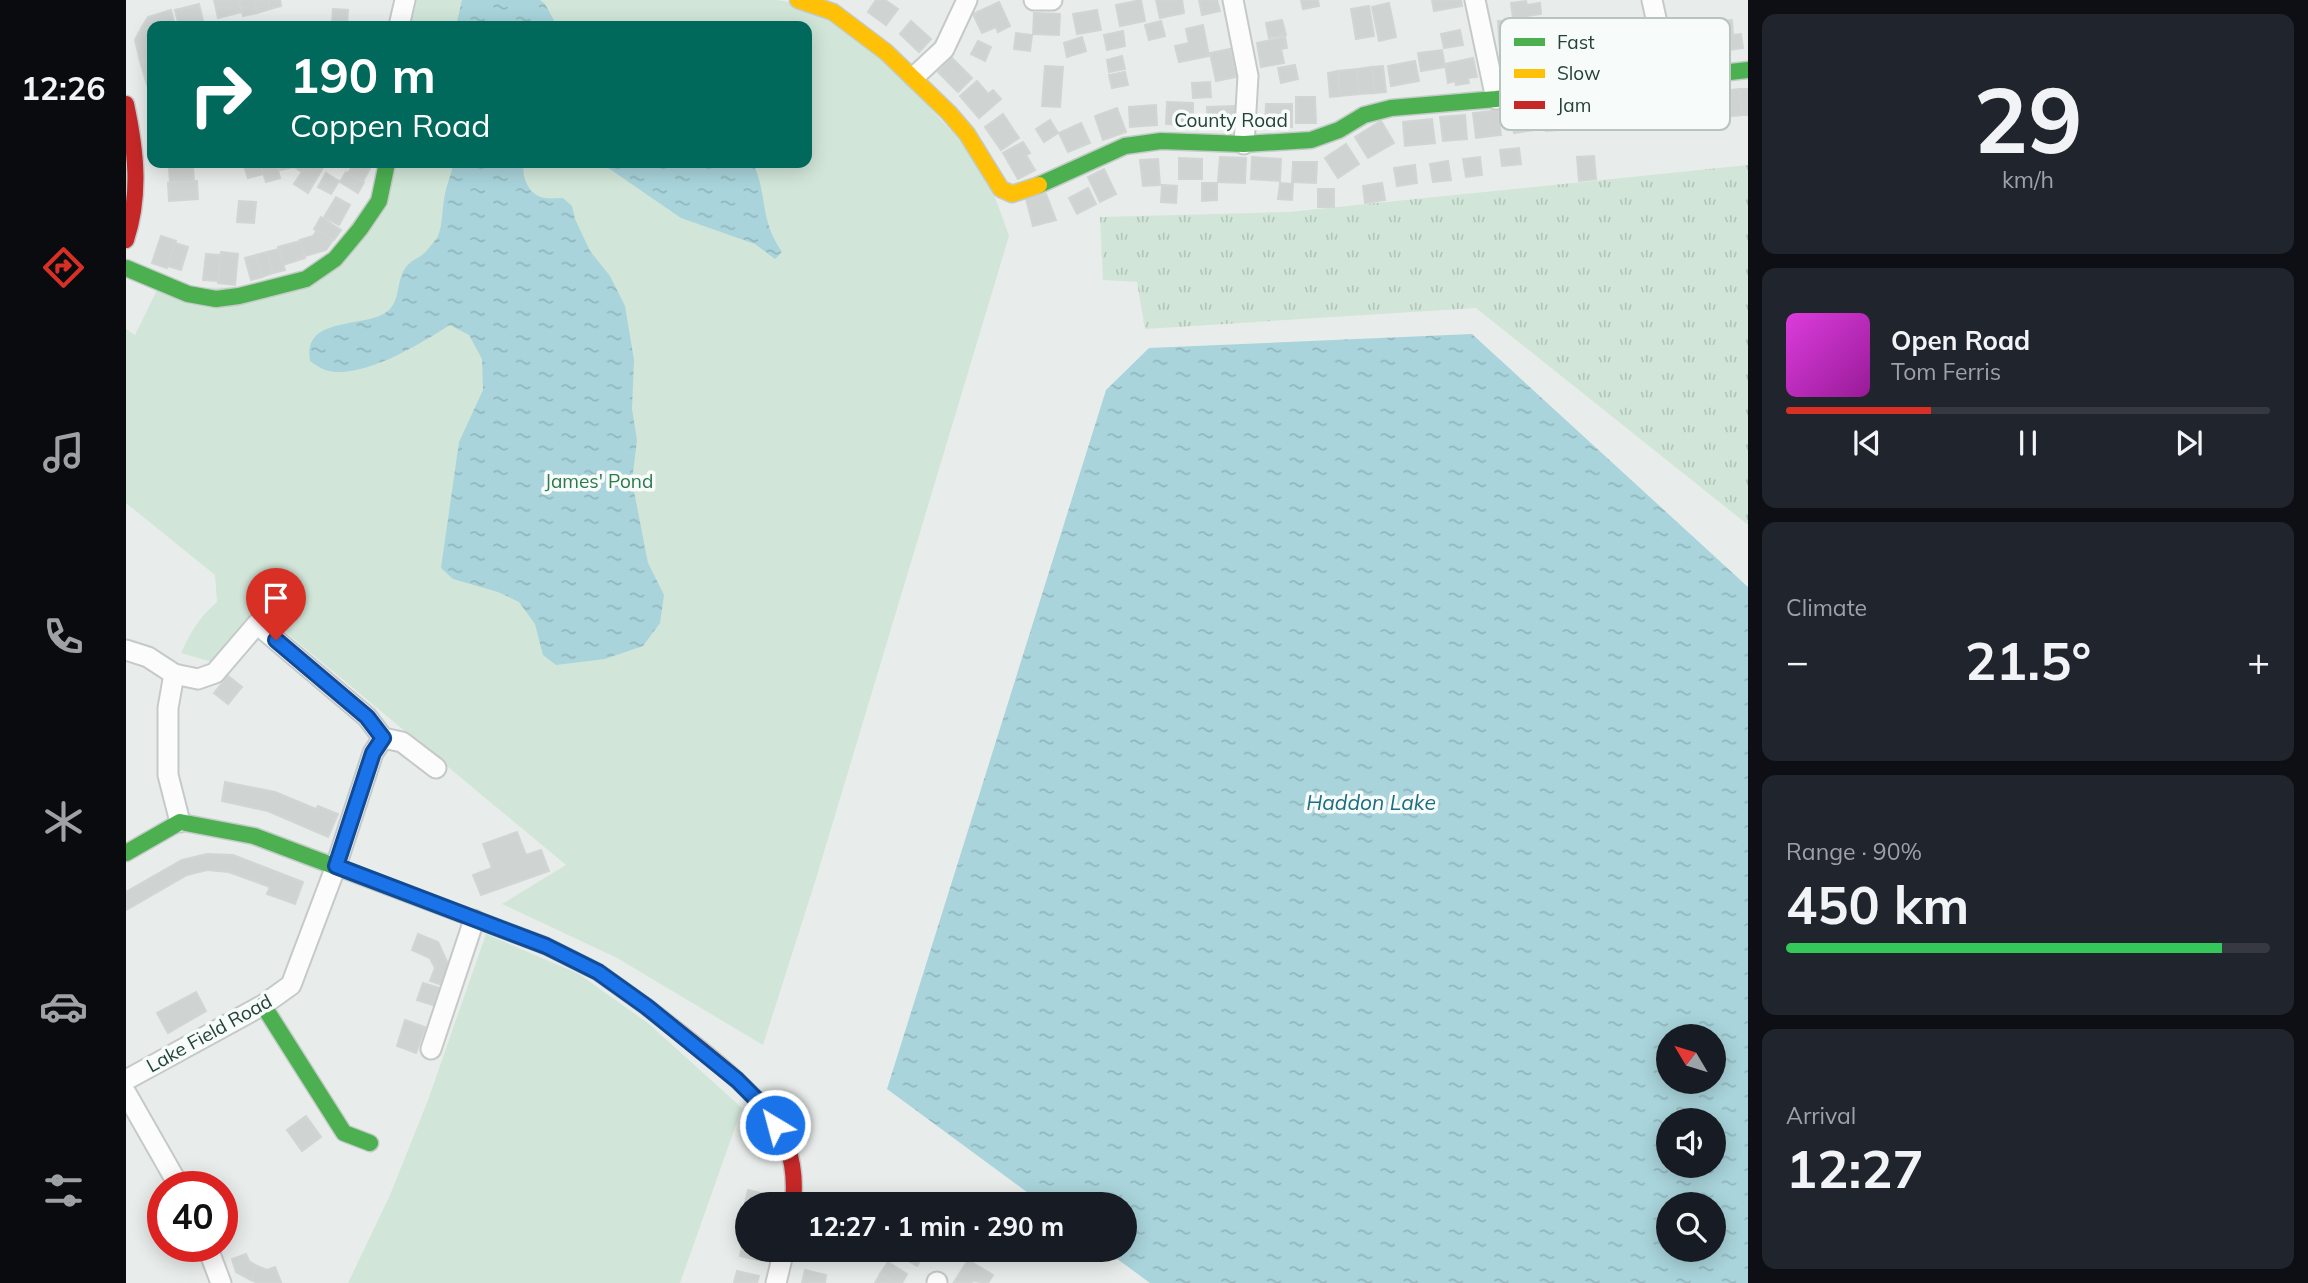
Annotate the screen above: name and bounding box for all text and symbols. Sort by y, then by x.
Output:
legend [1500,18,1730,130]
text: Fast [1557,30,1595,54]
text: 190 m [290,44,436,105]
icon: right [175,49,266,140]
text: Slow [1557,61,1601,85]
text: 29 [1973,62,2083,176]
text: 12:26 [21,68,105,108]
text: Jam [1557,93,1591,117]
text: Coppen Road [290,105,490,145]
street label: County Road [1174,108,1288,132]
text: km/h [2002,165,2054,194]
icon: directions [39,243,88,292]
text: Open Road [1891,324,2030,357]
text: Tom Ferris [1891,357,2001,386]
icon: previous [1848,424,1886,462]
icon: pause [2009,424,2047,462]
icon: next [2170,424,2208,462]
icon: music [39,428,88,477]
park label: James' Pond [545,469,653,493]
pin [246,568,306,640]
icon: arrive [257,579,295,617]
text: Climate [1786,593,1867,622]
icon: phone [39,612,88,661]
text: 21.5° [1965,628,2091,693]
text: − [1786,637,1809,685]
text: + [2247,637,2270,685]
water label: Haddon Lake [1306,789,1436,815]
icon: climate [39,797,88,846]
text: Range · 90% [1786,837,1922,866]
text: 450 km [1786,872,1969,937]
icon: car [39,982,88,1031]
street label: Lake Field Road [142,989,276,1077]
north arrow [1656,1024,1726,1094]
map controls [1656,1024,1726,1262]
position arrow [738,1088,812,1162]
text: Arrival [1786,1101,1856,1130]
button: sound [1656,1108,1726,1178]
text: 12:27 [1786,1136,1924,1201]
icon: filters [39,1166,88,1215]
speed limit sign: 40 [147,1171,238,1262]
button: search [1656,1192,1726,1262]
text: 12:27 · 1 min · 290 m [808,1210,1064,1243]

